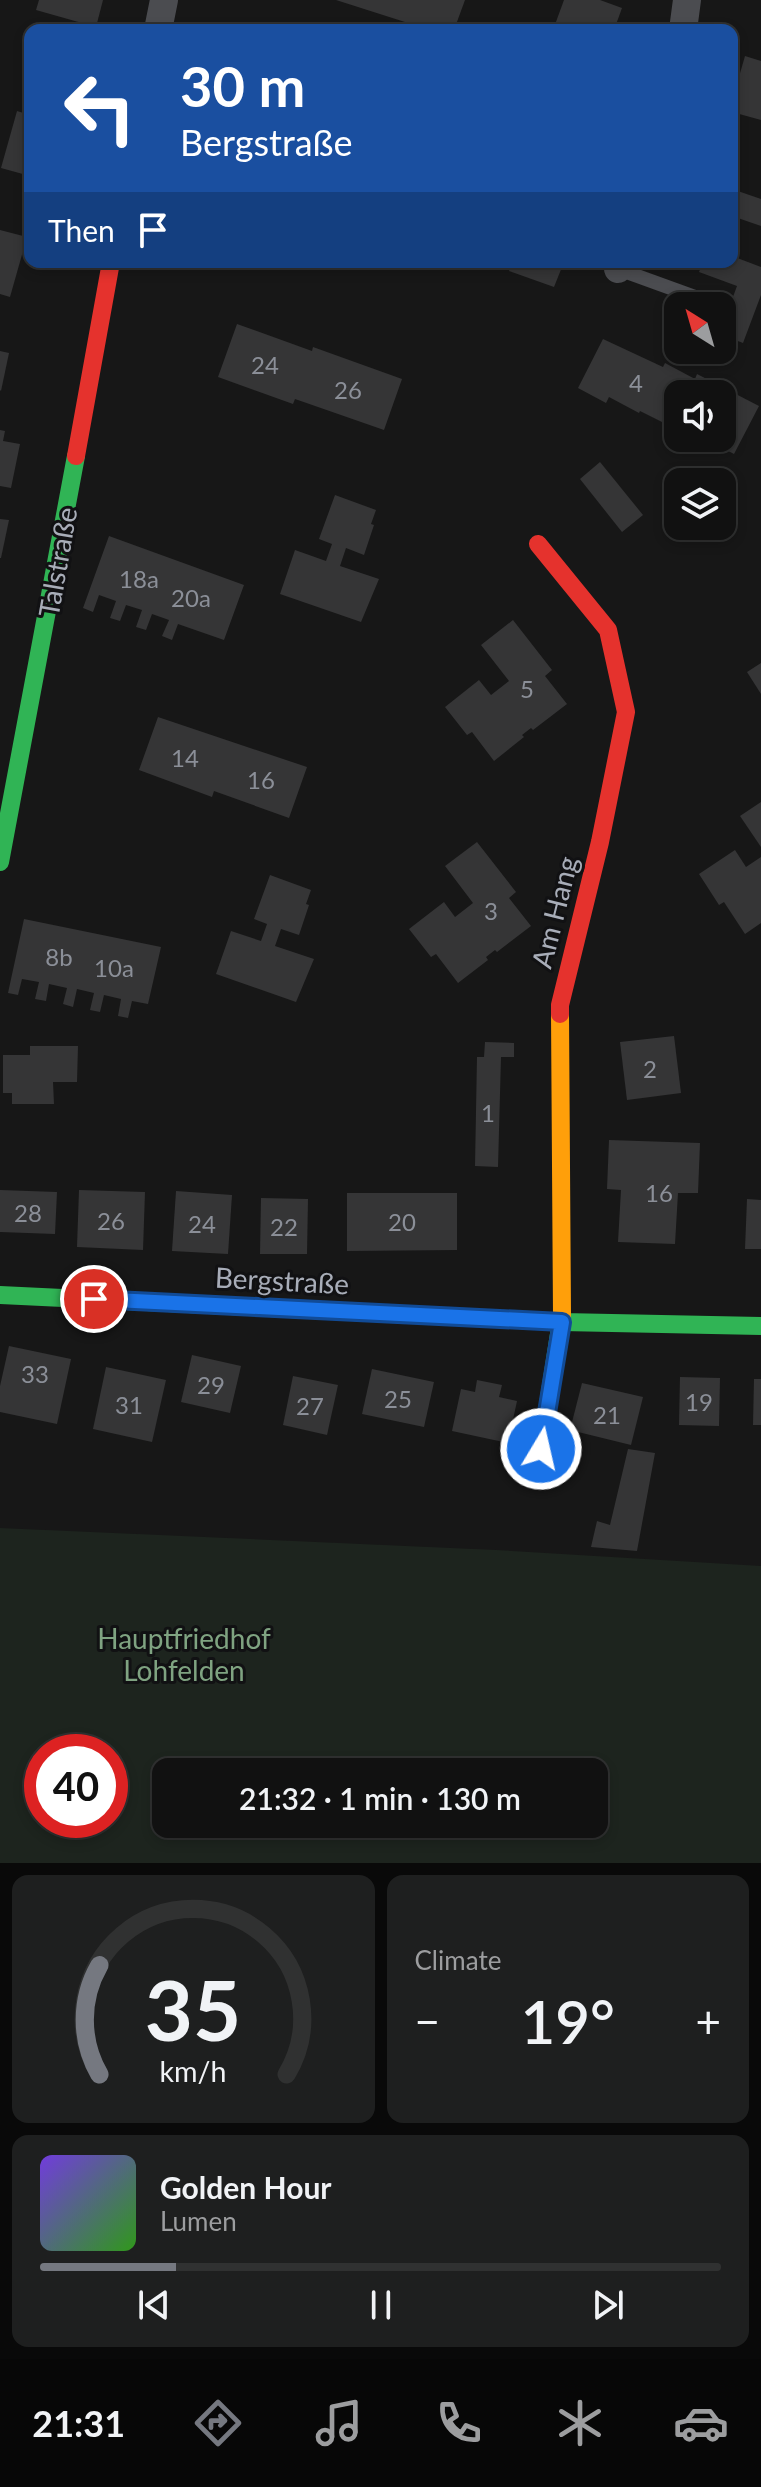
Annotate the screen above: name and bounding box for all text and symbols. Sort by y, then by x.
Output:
text: 30 m [180,52,305,119]
icon: left [48,56,152,160]
text: Bergstraße [180,120,353,164]
icon: arrive [131,208,175,252]
text: Then [48,212,115,248]
north arrow [664,292,736,364]
map controls [664,292,736,540]
house number: 24 [251,350,279,379]
house number: 4 [629,368,643,397]
house number: 26 [334,375,362,404]
button: sound [664,380,736,452]
button: layers [664,468,736,540]
street label: Talstraße [31,504,83,620]
house number: 18a [119,564,159,593]
house number: 20a [171,583,211,612]
house number: 5 [520,674,534,703]
house number: 14 [171,743,199,772]
house number: 16 [247,765,275,794]
street label: Am Hang [524,853,584,971]
house number: 3 [484,896,498,925]
house number: 8b [45,942,73,971]
house number: 10a [94,953,134,982]
house number: 2 [643,1054,657,1083]
house number: 1 [481,1098,495,1127]
house number: 16 [645,1178,673,1207]
house number: 28 [14,1198,42,1227]
house number: 26 [97,1206,125,1235]
house number: 20 [388,1207,416,1236]
house number: 24 [188,1209,216,1238]
house number: 22 [270,1212,298,1241]
street label: Bergstraße [214,1260,350,1300]
pin [60,1265,128,1333]
icon: arrive [72,1277,116,1321]
house number: 33 [21,1359,49,1388]
house number: 29 [197,1370,225,1399]
house number: 25 [384,1384,412,1413]
house number: 19 [685,1387,713,1416]
house number: 31 [115,1390,143,1419]
house number: 27 [296,1391,324,1420]
house number: 21 [593,1400,621,1429]
position arrow [499,1407,583,1491]
park label: Hauptfriedhof Lohfelden [97,1621,271,1687]
speed limit sign: 40 [24,1734,128,1838]
text: 21:32 · 1 min · 130 m [239,1780,521,1816]
text: Climate [415,1944,501,1976]
text: 35 [145,1959,242,2059]
text: 19° [521,1985,615,2057]
text: − [415,1995,440,2047]
text: + [695,1995,721,2047]
text: km/h [160,2054,227,2088]
text: Golden Hour [160,2169,332,2205]
text: Lumen [160,2205,237,2237]
icon: previous [132,2283,176,2327]
icon: pause [359,2283,403,2327]
icon: next [586,2283,630,2327]
icon: directions [190,2395,246,2451]
icon: music [311,2395,367,2451]
icon: phone [431,2395,487,2451]
icon: climate [552,2395,608,2451]
icon: car [673,2395,729,2451]
text: 21:31 [32,2401,125,2445]

